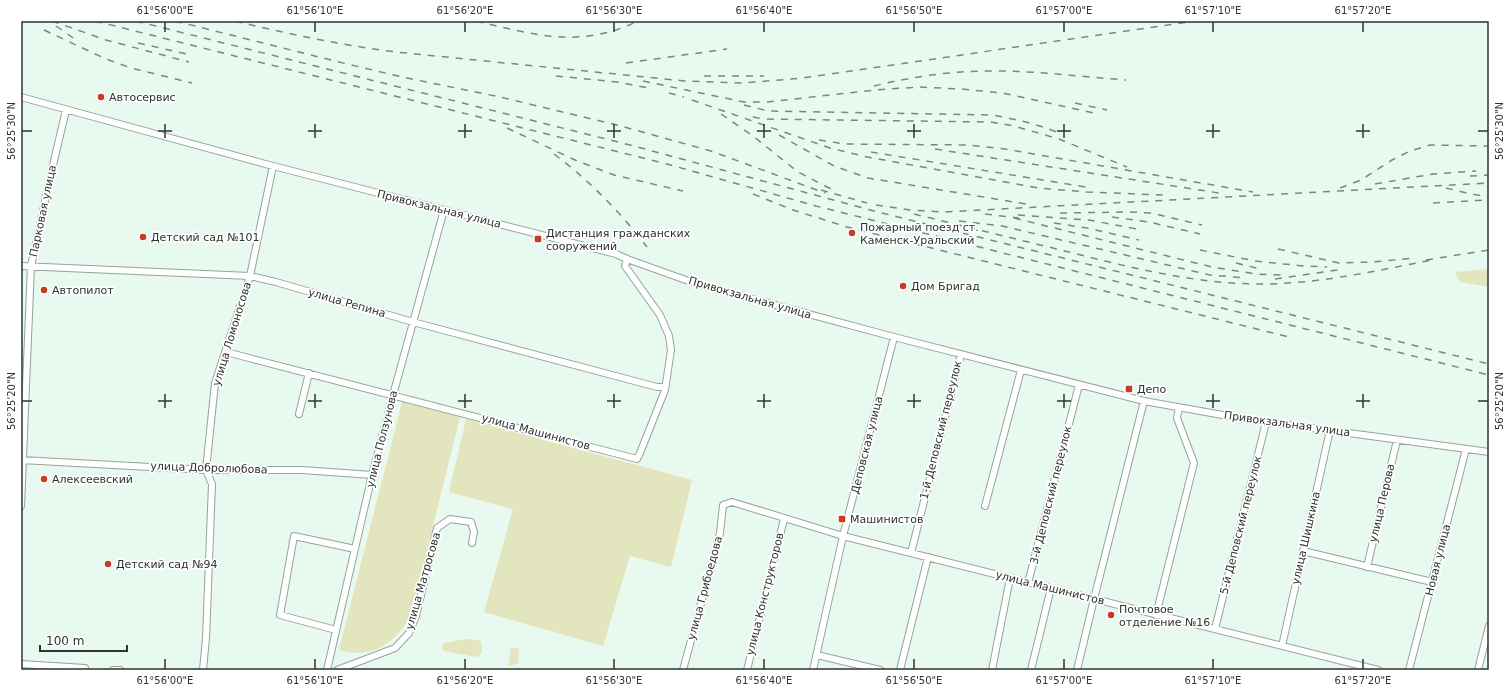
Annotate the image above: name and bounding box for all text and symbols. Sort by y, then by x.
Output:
text: 61°56'00"E [137,5,193,16]
text: 61°56'10"E [287,5,343,16]
text: 61°56'20"E [437,5,493,16]
text: 61°56'30"E [586,5,642,16]
text: 61°56'40"E [736,5,792,16]
text: 61°56'50"E [886,5,942,16]
text: 61°57'00"E [1036,5,1092,16]
text: 61°57'10"E [1185,5,1241,16]
text: 61°57'20"E [1335,5,1391,16]
place label: Автосервис [109,91,176,104]
marker: Автосервис [96,92,106,102]
text: 56°25'30"N [6,102,17,160]
text: 56°25'30"N [1494,102,1505,160]
street label: Парковая улица [27,164,59,258]
street label: Привокзальная улица [376,187,502,231]
place label: Пожарный поезд ст. Каменск-Уральский [860,221,979,247]
place label: Дистанция гражданских сооружений [546,227,691,253]
marker: Пожарный поезд ст. Каменск-Уральский [847,228,857,238]
place label: Детский сад №101 [151,231,260,244]
marker: Детский сад №101 [138,232,148,242]
marker: Дистанция гражданских сооружений [533,234,543,244]
street label: Привокзальная улица [687,274,813,322]
street label: улица Ломоносова [210,280,254,388]
place label: Дом Бригад [911,280,980,293]
marker: Дом Бригад [898,281,908,291]
place label: Автопилот [52,284,114,297]
marker: Автопилот [39,285,49,295]
street label: улица Репина [307,286,387,320]
street label: 1-й Деповский переулок [917,359,965,501]
text: 56°25'20"N [6,372,17,430]
text: 56°25'20"N [1494,372,1505,430]
place label: Депо [1137,383,1167,396]
marker: Депо [1124,384,1134,394]
street label: улица Ползунова [364,389,400,489]
street label: Деповская улица [849,395,885,495]
street label: Привокзальная улица [1223,409,1351,439]
street label: улица Машинистов [480,411,592,453]
street label: 3-й Деповский переулок [1027,424,1075,566]
street label: 5-й Деповский переулок [1217,454,1265,596]
street label: улица Добролюбова [150,459,268,477]
street label: улица Перова [1367,462,1397,544]
place label: Алексеевский [52,473,133,486]
marker: Алексеевский [39,474,49,484]
street label: улица Шишкина [1289,490,1323,586]
place label: Машинистов [850,513,923,526]
marker: Машинистов [837,514,847,524]
street label: Новая улица [1423,523,1453,597]
street label: улица Матросова [403,531,443,631]
street label: улица Конструкторов [743,531,787,657]
street label: улица Грибоедова [685,535,725,641]
place label: Детский сад №94 [116,558,218,571]
marker: Детский сад №94 [103,559,113,569]
street label: улица Машинистов [994,568,1106,608]
place label: Почтовое отделение №16 [1119,603,1210,629]
marker: Почтовое отделение №16 [1106,610,1116,620]
scale bar [40,627,127,653]
text: 100 m [46,634,84,648]
text: 61°56'00"E [137,675,193,686]
text: 61°56'10"E [287,675,343,686]
text: 61°56'20"E [437,675,493,686]
text: 61°56'30"E [586,675,642,686]
text: 61°56'40"E [736,675,792,686]
text: 61°56'50"E [886,675,942,686]
text: 61°57'00"E [1036,675,1092,686]
text: 61°57'10"E [1185,675,1241,686]
text: 61°57'20"E [1335,675,1391,686]

